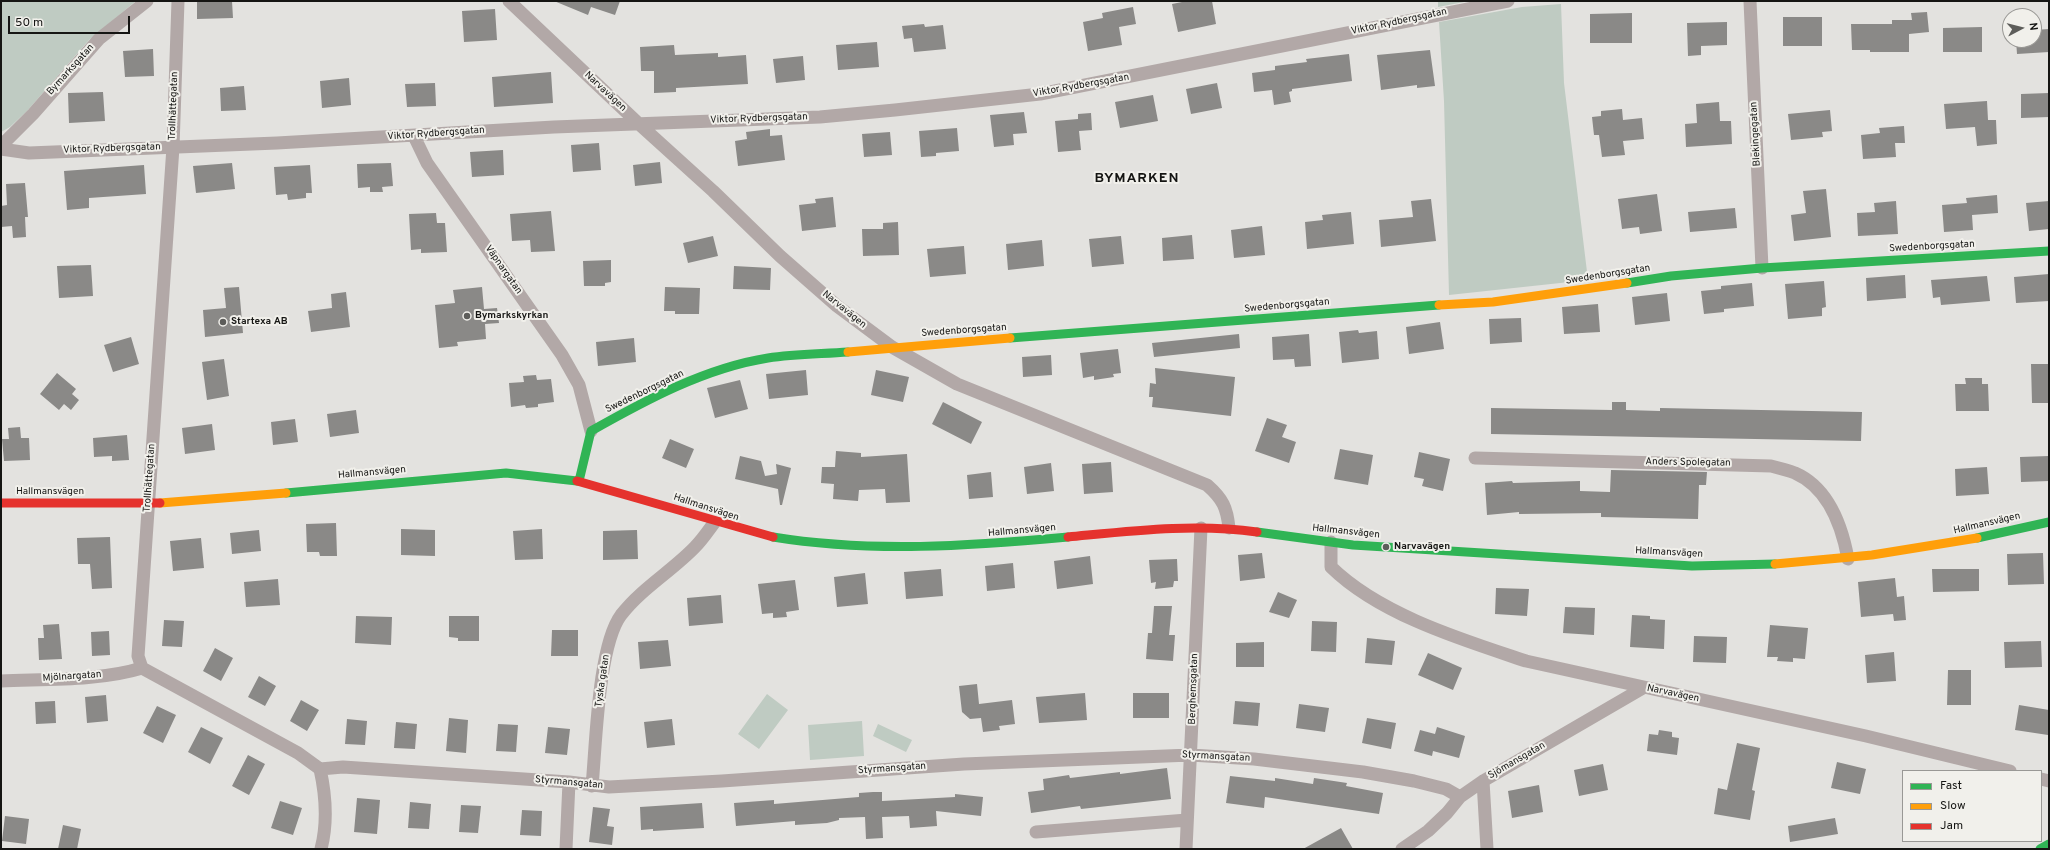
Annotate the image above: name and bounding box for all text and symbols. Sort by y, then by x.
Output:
street label: Viktor Rydbergsgatan [1350,6,1448,38]
scale bar [10,8,132,34]
north arrow [2002,8,2042,48]
text: 50 m [15,15,43,31]
text: N [2025,22,2040,31]
street label: Bymarksgatan [45,42,97,98]
street label: Narvavägen [581,69,629,115]
street label: Trollhättegatan [167,71,181,141]
street label: Viktor Rydbergsgatan [1032,72,1130,100]
street label: Blekingegatan [1748,101,1764,167]
street label: Viktor Rydbergsgatan [710,111,808,127]
street label: Viktor Rydbergsgatan [387,125,485,143]
street label: Viktor Rydbergsgatan [63,141,161,157]
district label: BYMARKEN [1094,171,1180,187]
street label: Swedenborgsgatan [1889,239,1975,255]
street label: Väpnargatan [482,243,524,297]
street label: Swedenborgsgatan [1565,262,1651,288]
street label: Narvavägen [820,289,868,331]
street label: Swedenborgsgatan [1244,296,1330,316]
place label: Bymarkskyrkan [475,310,548,322]
marker: Bymarkskyrkan [462,311,472,321]
place label: Startexa AB [231,316,288,328]
marker: Startexa AB [218,317,228,327]
street label: Swedenborgsgatan [921,322,1007,340]
street label: Swedenborgsgatan [604,368,686,416]
street label: Trollhättegatan [142,443,158,513]
street label: Anders Spolegatan [1645,456,1731,470]
street label: Hallmansvägen [338,464,406,482]
street label: Hallmansvägen [16,486,84,498]
street label: Hallmansvägen [672,492,740,524]
street label: Hallmansvägen [1952,510,2022,538]
street label: Hallmansvägen [988,522,1056,540]
street label: Hallmansvägen [1311,522,1381,542]
place label: Narvavägen [1394,541,1450,553]
marker: Narvavägen [1381,542,1391,552]
street label: Hallmansvägen [1635,545,1703,561]
street label: Berghemsgatan [1187,653,1201,725]
street label: Tyska gatan [593,654,613,708]
street label: Mjölnargatan [42,669,102,685]
street label: Narvavägen [1646,683,1700,705]
street label: Sjömansgatan [1486,740,1548,782]
street label: Styrmansgatan [1182,749,1250,765]
street label: Styrmansgatan [857,761,927,777]
legend [1902,770,2042,842]
street label: Styrmansgatan [534,774,604,792]
text: Fast [1940,778,1962,794]
text: Slow [1940,798,1966,814]
text: Jam [1940,818,1963,834]

